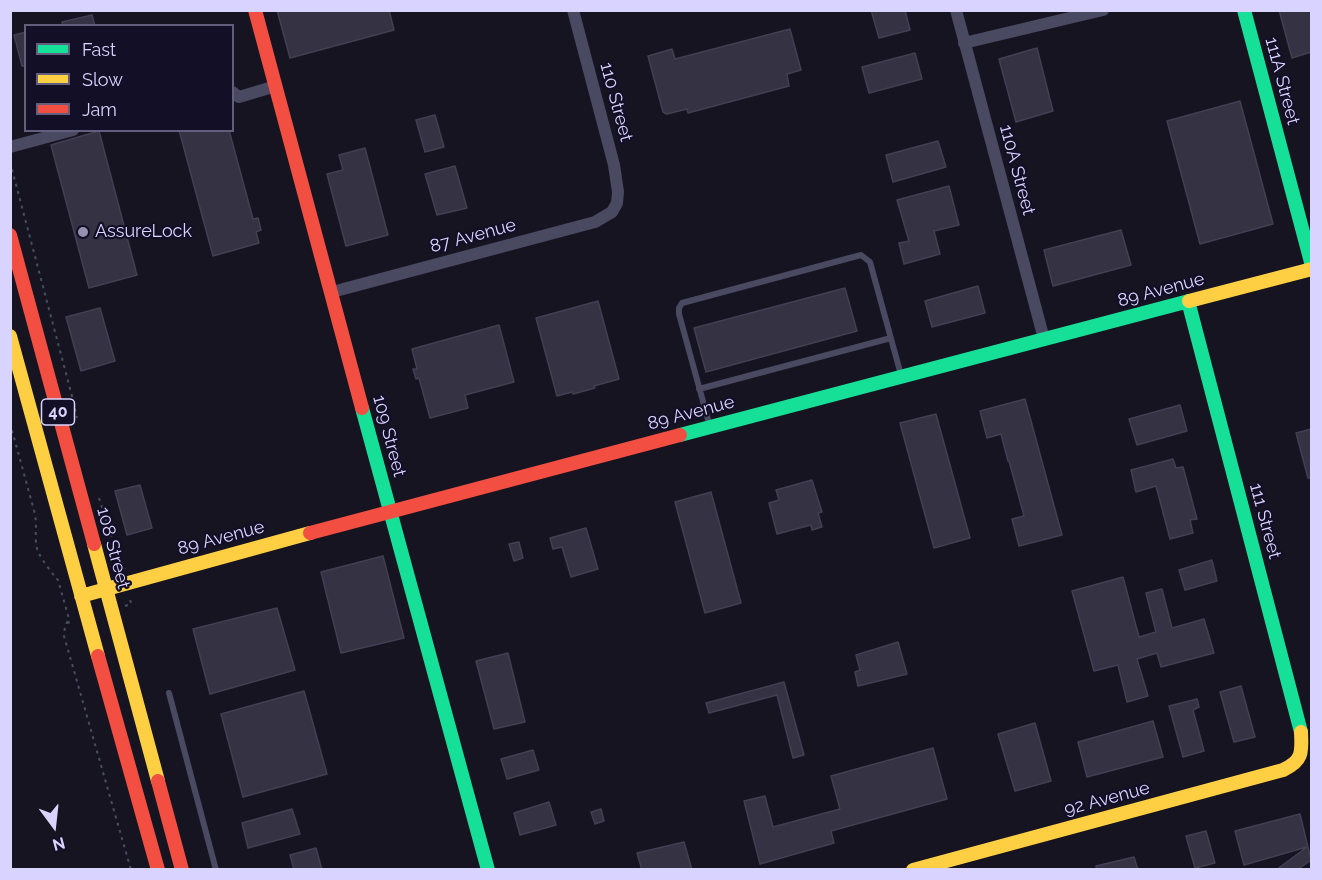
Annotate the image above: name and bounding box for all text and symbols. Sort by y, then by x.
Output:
legend [24,24,234,132]
street label: 111A Street [1260,35,1304,127]
text: Fast [82,39,116,60]
street label: 110 Street [595,60,637,144]
text: Slow [82,69,123,90]
text: Jam [82,99,117,120]
street label: 110A Street [995,122,1039,218]
street label: 87 Avenue [428,214,518,258]
place label: AssureLock [95,221,192,243]
marker: AssureLock [76,225,90,239]
street label: 89 Avenue [1115,268,1207,312]
street label: 89 Avenue [645,391,737,435]
street label: 109 Street [368,393,410,479]
road number: 40 [42,399,74,425]
street label: 111 Street [1245,481,1285,561]
street label: 108 Street [92,505,134,591]
street label: 89 Avenue [175,516,267,560]
street label: 92 Avenue [1062,777,1152,821]
north arrow [24,796,84,856]
text: N [50,833,67,855]

